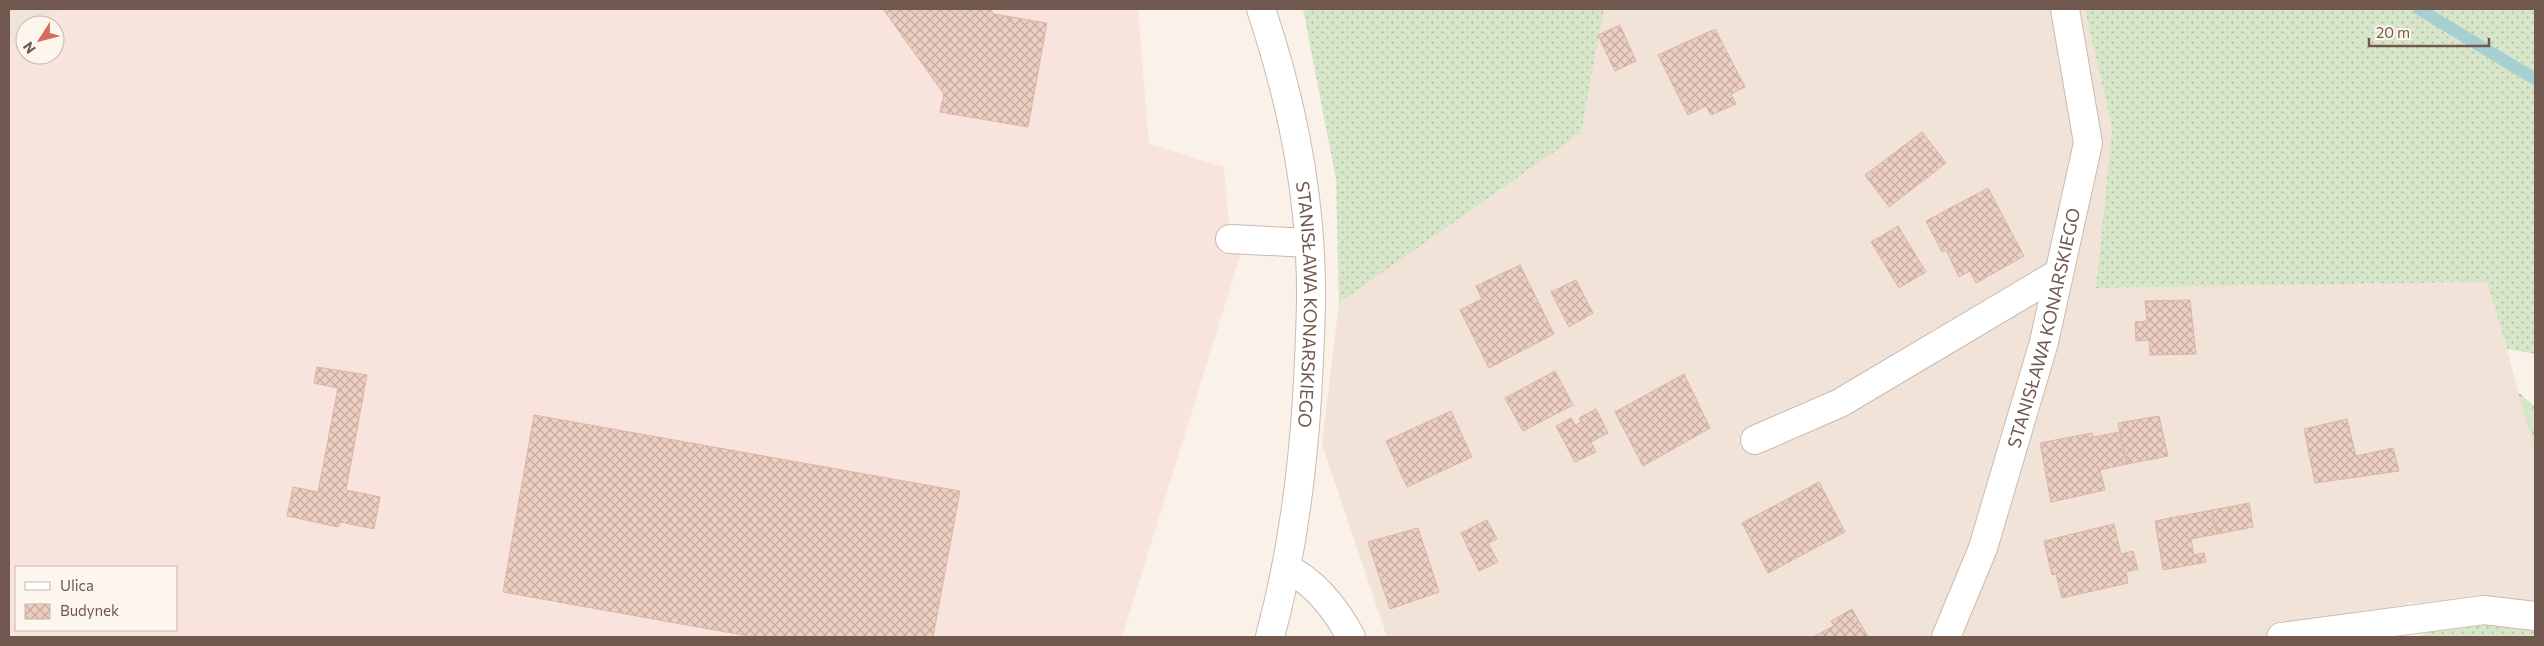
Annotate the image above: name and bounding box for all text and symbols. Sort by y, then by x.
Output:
north arrow [15,15,65,65]
scale bar [2369,15,2489,47]
text: 20 m [2376,23,2410,41]
text: N [19,39,39,57]
street label: STANISŁAWA KONARSKIEGO [1292,180,1322,429]
street label: STANISŁAWA KONARSKIEGO [2002,206,2084,450]
legend [15,566,178,631]
text: Ulica [60,576,94,594]
text: Budynek [60,601,119,619]

